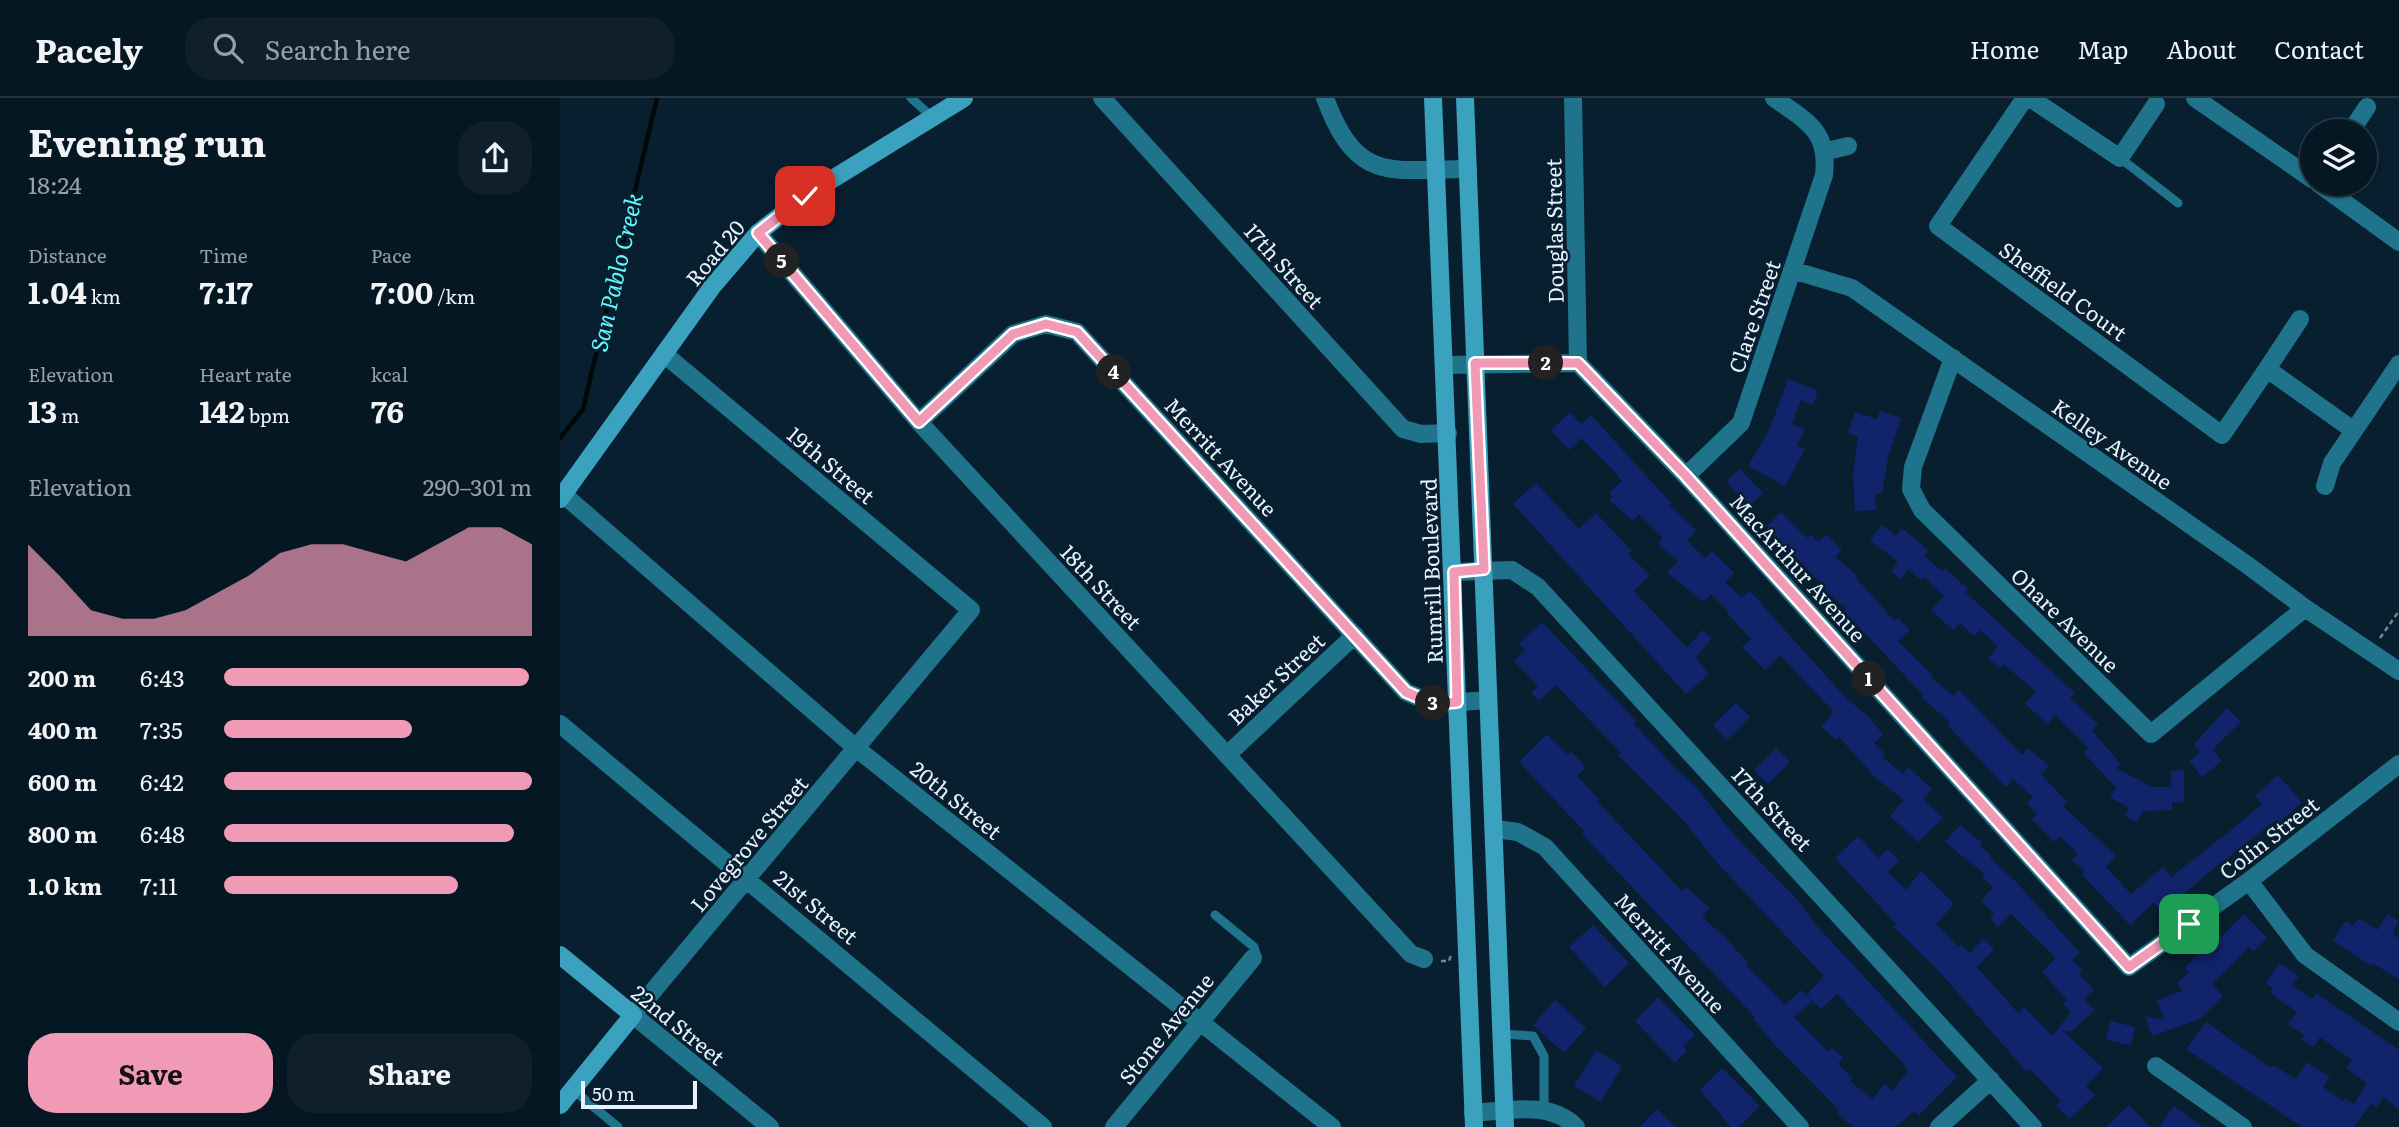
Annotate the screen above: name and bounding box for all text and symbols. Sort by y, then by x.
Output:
search box [185,17,675,80]
text: Pacely [35,24,143,73]
icon: search [209,29,247,67]
text: Search here [265,29,411,68]
text: Home [1970,31,2039,66]
text: Map [2077,31,2128,66]
text: About [2166,31,2236,66]
text: Contact [2274,31,2364,66]
text: Evening run [28,112,266,169]
map controls [2300,119,2377,196]
button: layers [2300,119,2377,196]
button: share [458,121,532,195]
street label: Douglas Street [1536,158,1570,304]
pin [775,166,835,226]
text: 18:24 [28,167,82,201]
icon: check [786,177,824,215]
water label: San Pablo Creek [580,189,650,355]
street label: Road 20 [677,212,751,292]
street label: 17th Street [1238,216,1332,315]
street label: Sheffield Court [1994,233,2135,347]
text: Distance [28,241,107,269]
text: Time [199,241,248,269]
text: Pace [371,241,411,269]
pin: 5 [764,244,800,278]
text: 5 [776,246,787,274]
street label: Clare Street [1719,255,1787,377]
text: 1.04 [28,269,87,313]
text: 7:17 [199,269,253,313]
text: 7:00 [371,269,433,313]
text: km [87,282,121,310]
text: /km [433,282,475,310]
pin: 2 [1528,345,1564,380]
text: 2 [1540,348,1551,376]
pin: 4 [1096,354,1132,390]
text: 4 [1108,357,1119,385]
text: Elevation [28,360,114,388]
text: Heart rate [199,360,292,388]
text: kcal [371,360,408,388]
text: 13 [28,388,57,432]
text: 142 [199,388,245,432]
text: 76 [371,388,404,432]
street label: Merritt Avenue [1159,390,1285,522]
street label: Kelley Avenue [2047,390,2180,496]
text: m [57,401,79,429]
text: bpm [245,401,290,429]
street label: 19th Street [781,418,883,510]
text: Elevation [28,469,132,503]
text: 290–301 m [423,469,532,503]
street label: Rumrill Boulevard [1411,478,1449,664]
street label: MacArthur Avenue [1724,486,1874,648]
street label: 18th Street [1054,536,1150,636]
street label: Ohare Avenue [2005,559,2127,679]
street label: Baker Street [1220,624,1331,731]
text: 200 m [28,660,96,694]
text: 6:43 [140,660,185,694]
pin: 1 [1852,662,1886,696]
text: 1 [1865,664,1872,692]
pin: 3 [1416,686,1450,720]
text: 3 [1427,688,1438,716]
text: 400 m [28,712,98,746]
text: 7:35 [140,712,183,746]
street label: 20th Street [905,753,1010,846]
street label: 17th Street [1726,759,1821,857]
text: 600 m [28,764,97,798]
text: 6:42 [140,764,184,798]
street label: Lovegrove Street [682,768,814,918]
street label: Colin Street [2212,788,2325,886]
text: 800 m [28,816,97,850]
text: 6:48 [140,816,185,850]
street label: 21st Street [768,862,866,951]
text: 1.0 km [28,868,102,902]
text: 7:11 [140,868,178,902]
street label: Merritt Avenue [1608,885,1734,1019]
pin [2159,894,2219,954]
icon: arrive [2170,905,2208,943]
street label: Stone Avenue [1110,966,1220,1090]
street label: 22nd Street [626,977,733,1072]
button: Save [28,1033,273,1113]
button: Share [287,1033,532,1113]
scale bar [581,1078,696,1110]
text: 50 m [592,1079,635,1107]

